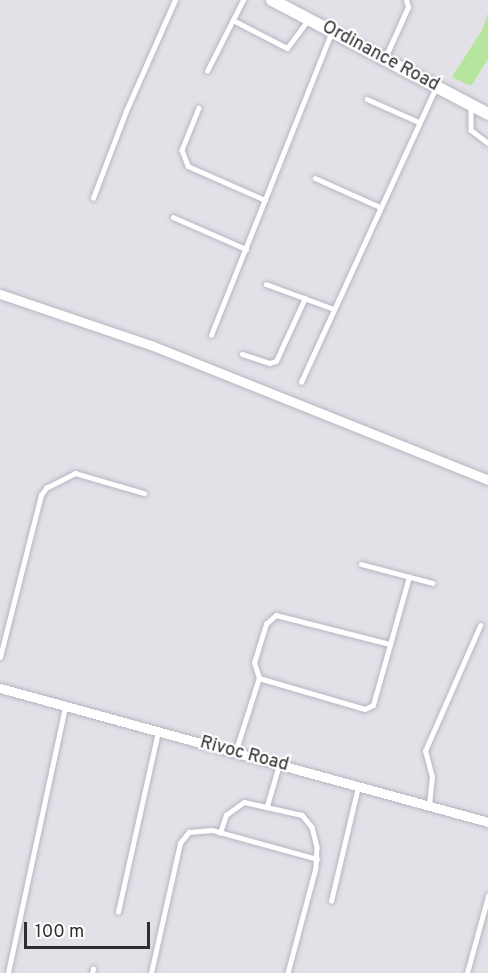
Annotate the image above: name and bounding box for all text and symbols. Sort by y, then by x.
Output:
street label: Ordinance Road [318,17,442,97]
street label: Rivoc Road [197,733,291,777]
scale bar [27,910,153,948]
text: 100 m [35,921,84,944]

